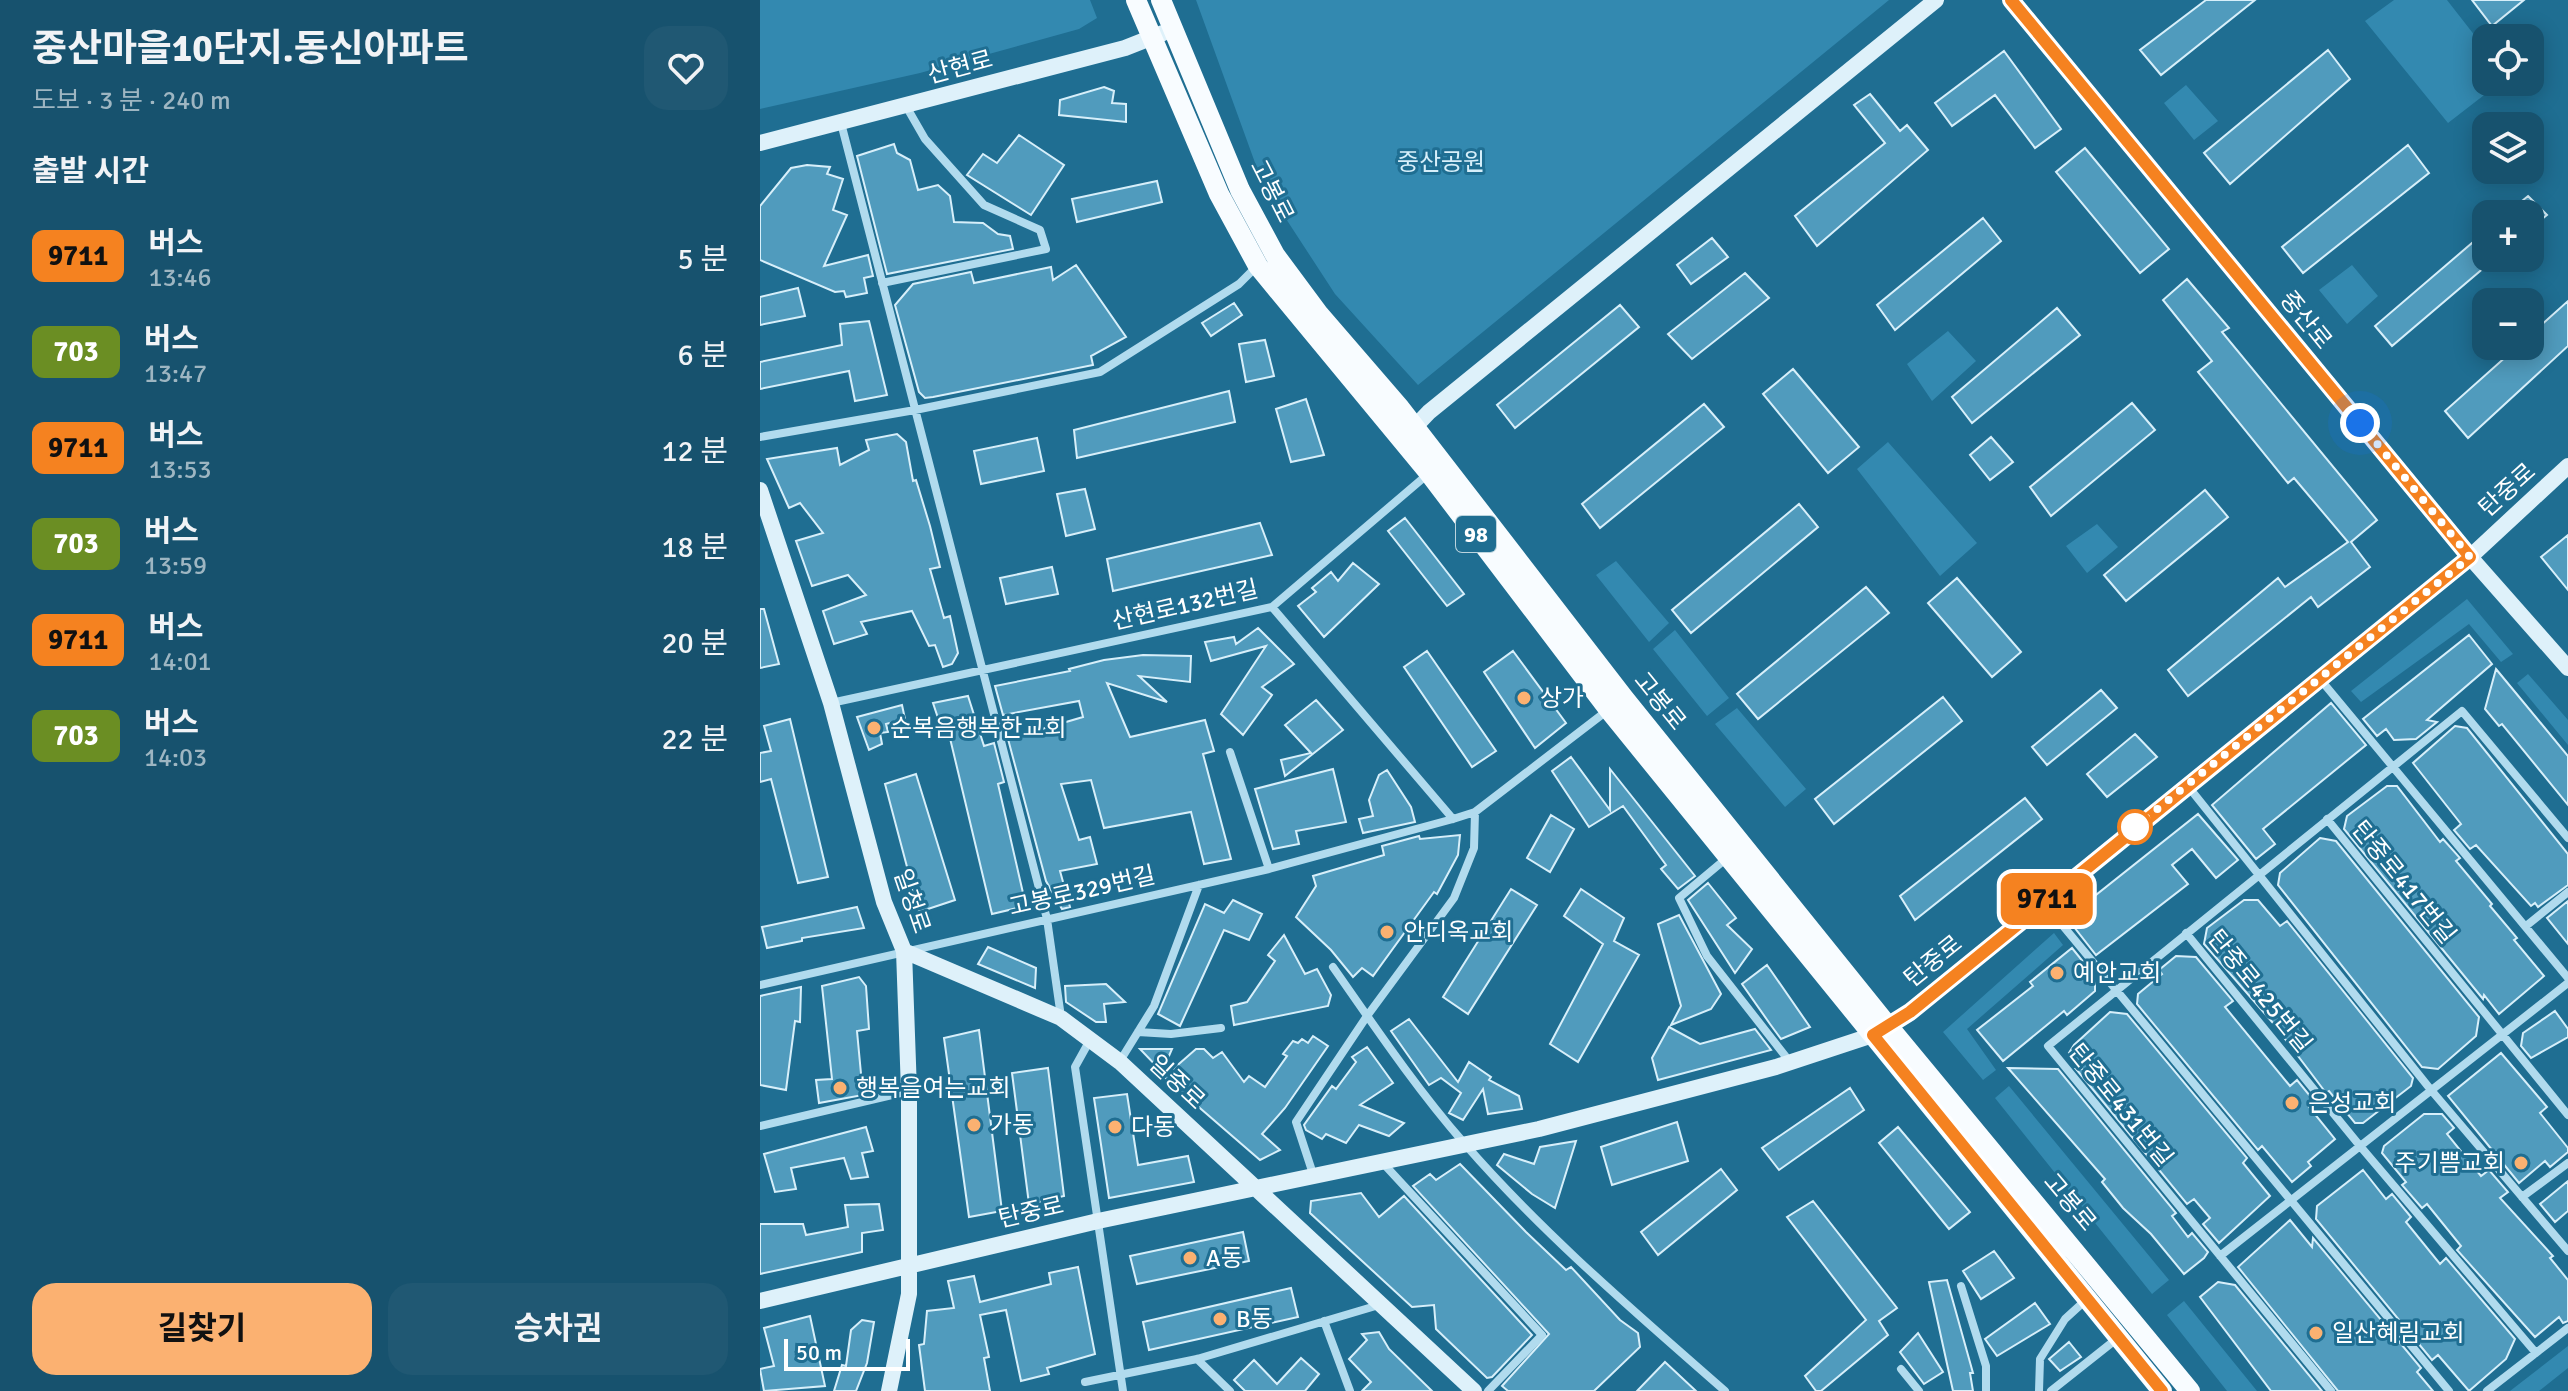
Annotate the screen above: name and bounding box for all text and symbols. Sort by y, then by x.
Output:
map controls [2472,24,2544,360]
button: locate [2472,24,2544,96]
text: 중산마을10단지.동신아파트 [32,25,469,72]
button: heart [644,26,728,110]
street label: 산현로 [924,44,996,90]
text: 도보 · 3 분 · 240 m [32,85,231,117]
button: layers [2472,112,2544,184]
park label: 중산공원 [1397,147,1485,177]
text: 출발 시간 [32,153,149,190]
street label: 고봉로 [1244,155,1300,227]
button: + [2472,200,2544,272]
text: 버스 [148,225,204,262]
text: 9711 [48,239,108,273]
text: 5 분 [678,241,728,278]
text: 13:46 [148,262,212,294]
street label: 중산로 [2273,285,2339,355]
button: − [2472,288,2544,360]
text: 버스 [144,321,199,358]
text: 703 [53,335,99,369]
text: 6 분 [678,337,728,374]
text: 13:47 [144,358,207,390]
your location [2340,403,2380,443]
text: 버스 [148,417,204,454]
text: 9711 [48,431,108,465]
text: 12 분 [661,433,728,470]
text: 13:53 [148,454,212,486]
street label: 탄중로 [2472,457,2542,523]
text: 버스 [144,513,199,550]
road number: 98 [1456,516,1496,552]
text: 703 [53,527,99,561]
text: 18 분 [661,529,728,566]
text: 13:59 [144,550,207,582]
street label: 산현로132번길 [1109,574,1261,636]
text: 버스 [148,609,204,646]
text: 9711 [48,623,108,657]
text: 20 분 [661,625,728,662]
text: 14:01 [148,646,212,678]
street label: 고봉로 [1627,666,1693,736]
place label: 상가 [1540,683,1584,713]
marker: 상가 [1515,689,1533,707]
text: 버스 [144,705,199,742]
place label: 순복음행복한교회 [890,713,1067,743]
text: 703 [53,719,99,753]
marker: 순복음행복한교회 [865,719,883,737]
text: 22 분 [661,721,728,758]
text: 14:03 [144,742,207,774]
unlabelled marker [2118,810,2152,844]
street label: 탄중로417번길 [2345,815,2463,949]
street label: 고봉로329번길 [1006,860,1158,922]
street label: 일청로 [887,865,937,937]
line badge: 9711 [1991,873,2103,925]
text: 9711 [2017,882,2077,916]
place label: 안디옥교회 [1403,917,1513,947]
marker: 안디옥교회 [1378,923,1396,941]
street label: 탄중로425번길 [2201,924,2319,1058]
street label: 탄중로 [1898,928,1968,994]
place label: 예안교회 [2073,958,2161,988]
marker: 예안교회 [2048,964,2066,982]
street label: 탄중로431번길 [2062,1038,2180,1172]
street label: 일중로 [1143,1048,1211,1116]
place label: 행복을여는교회 [856,1073,1011,1103]
marker: 행복을여는교회 [831,1079,849,1097]
place label: 은성교회 [2308,1088,2396,1118]
marker: 은성교회 [2283,1094,2301,1112]
place label: 가동 [990,1110,1034,1140]
place label: 다동 [1131,1112,1175,1142]
marker: 가동 [965,1116,983,1134]
marker: 다동 [1106,1118,1124,1136]
place label: 주기쁨교회 [2395,1148,2505,1178]
marker: 주기쁨교회 [2512,1154,2530,1172]
street label: 고봉로 [2037,1167,2103,1237]
street label: 탄중로 [995,1190,1067,1234]
place label: A동 [1206,1243,1243,1273]
marker: A동 [1181,1249,1199,1267]
button: 길찾기 [32,1283,372,1375]
button: 승차권 [388,1283,728,1375]
place label: B동 [1236,1304,1273,1334]
marker: B동 [1211,1310,1229,1328]
place label: 일산혜림교회 [2332,1318,2464,1348]
marker: 일산혜림교회 [2307,1324,2325,1342]
scale bar [784,1335,910,1371]
text: 50 m [796,1339,842,1366]

